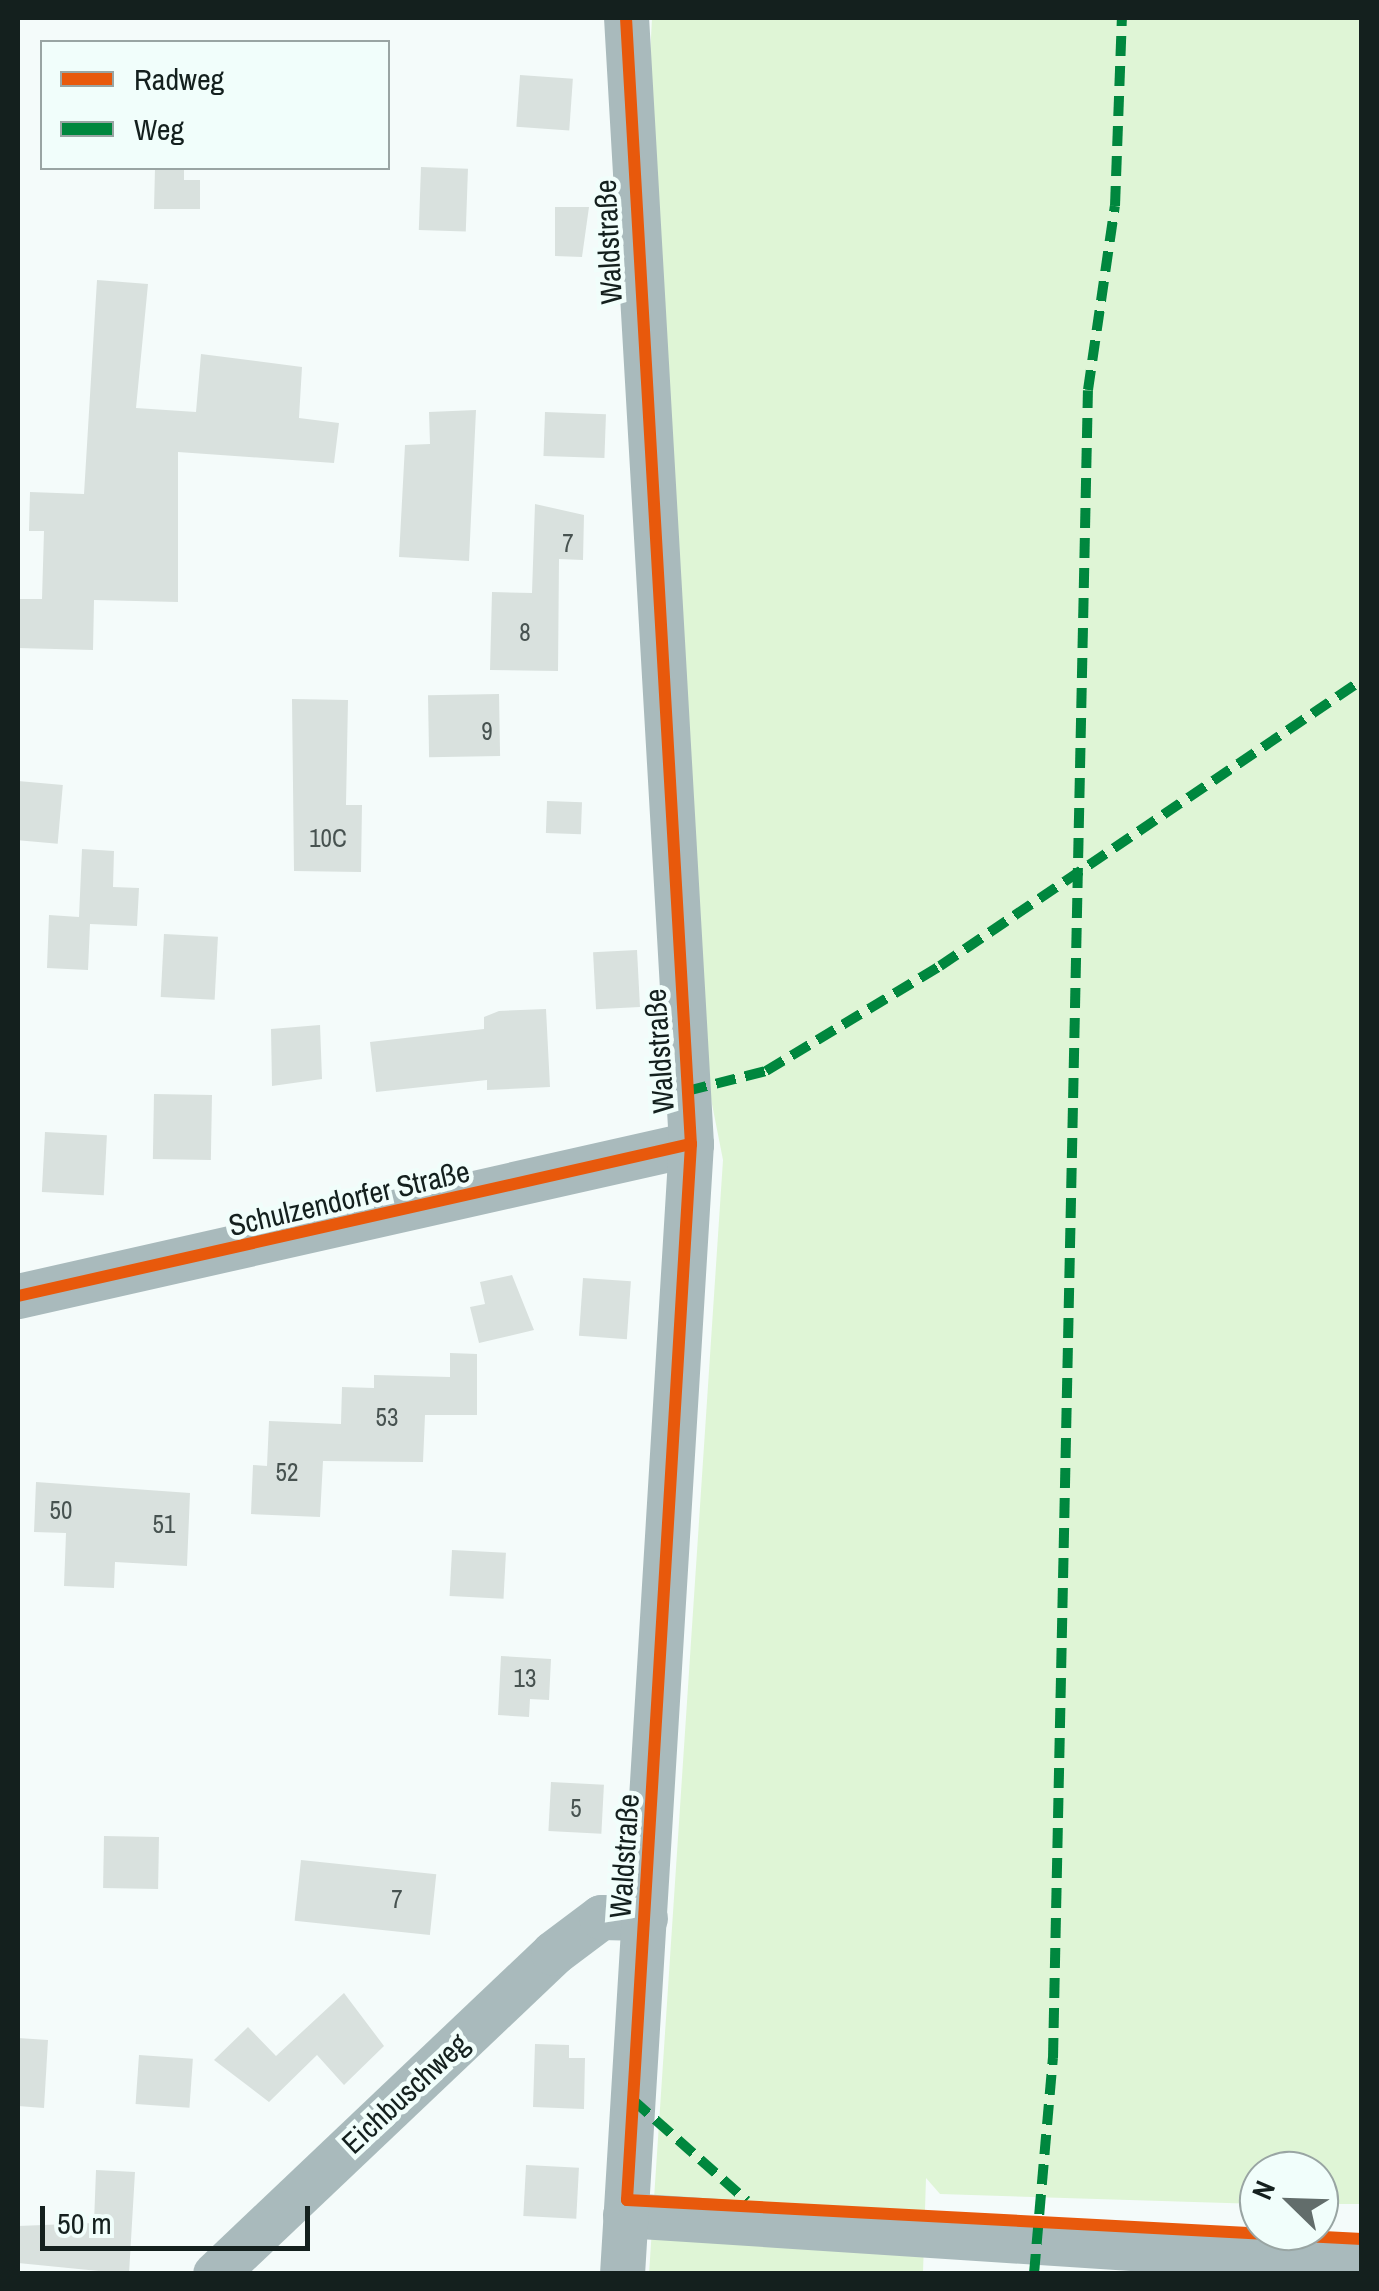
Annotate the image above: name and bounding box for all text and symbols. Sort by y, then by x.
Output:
legend [40,40,390,170]
text: Radweg [134,59,224,99]
text: Weg [134,109,184,149]
street label: Waldstraße [587,179,629,305]
house number: 7 [562,528,574,558]
house number: 8 [519,617,531,647]
house number: 9 [481,716,493,746]
house number: 10C [309,823,347,853]
street label: Waldstraße [637,987,681,1115]
street label: Schulzendorfer Straße [225,1153,473,1243]
house number: 53 [376,1402,398,1432]
house number: 52 [276,1457,298,1487]
house number: 50 [50,1495,72,1525]
house number: 51 [153,1509,175,1539]
house number: 13 [514,1663,536,1693]
street label: Waldstraße [602,1792,646,1920]
house number: 5 [570,1793,582,1823]
house number: 7 [391,1884,403,1914]
street label: Eichbuschweg [334,2025,476,2161]
north arrow [1239,2151,1339,2251]
text: N [1242,2175,1284,2205]
scale bar [45,2186,315,2248]
text: 50 m [57,2203,112,2243]

